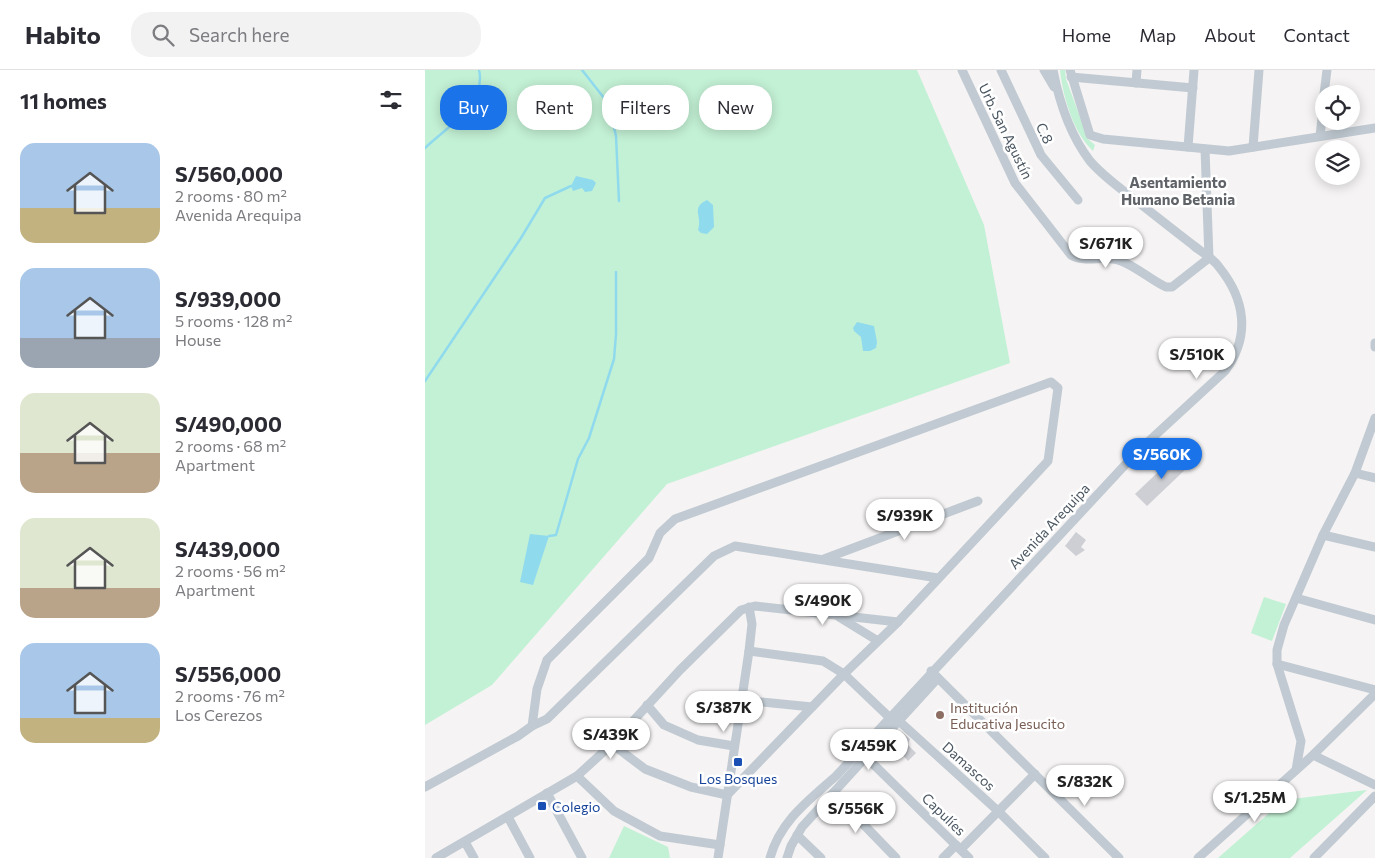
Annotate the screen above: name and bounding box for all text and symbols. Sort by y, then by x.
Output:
search box [131,12,481,57]
text: Habito [25,20,101,49]
icon: search [149,21,177,49]
text: Search here [189,23,289,46]
text: Home [1062,24,1111,46]
text: Map [1139,24,1176,46]
text: About [1204,24,1256,46]
text: Contact [1284,24,1350,46]
street label: Urb. San Agustín [975,80,1037,182]
chip: Buy [440,85,507,130]
chip: Rent [517,85,592,130]
chip: Filters [602,85,689,130]
chip: New [699,85,772,130]
map controls [1315,85,1360,185]
button: locate [1315,85,1360,130]
icon: filters [377,86,405,114]
text: 11 homes [20,88,107,113]
street label: C.8 [1033,120,1057,146]
button: layers [1315,140,1360,185]
text: S/560,000 [175,161,283,186]
icon: home [60,163,120,223]
district label: Asentamiento Humano Betania [1121,173,1235,208]
text: 2 rooms · 80 m² [175,186,287,205]
text: Avenida Arequipa [175,205,302,224]
pin: S/671K [1065,226,1147,269]
text: S/671K [1079,233,1133,252]
text: S/939,000 [175,286,281,311]
icon: home [60,288,120,348]
text: 5 rooms · 128 m² [175,311,292,330]
text: House [175,330,221,349]
pin: S/510K [1156,338,1238,380]
text: S/510K [1169,344,1225,363]
text: S/490,000 [175,411,282,436]
icon: home [60,413,120,473]
text: 2 rooms · 68 m² [175,436,286,455]
pin: S/560K [1121,438,1203,480]
text: S/560K [1133,444,1191,463]
text: Apartment [175,455,255,474]
street label: Avenida Arequipa [1005,480,1093,572]
pin: S/939K [864,498,946,541]
text: S/939K [877,505,933,524]
text: S/439,000 [175,536,280,561]
icon: home [60,538,120,598]
text: 2 rooms · 56 m² [175,561,286,580]
text: Apartment [175,580,255,599]
pin: S/490K [782,584,864,626]
text: S/490K [794,590,852,609]
text: S/556,000 [175,661,281,686]
icon: home [60,663,120,723]
text: 2 rooms · 76 m² [175,686,285,705]
pin: S/387K [683,690,765,733]
text: S/387K [696,697,752,716]
place label: Institución Educativa Jesucito [950,699,1065,732]
text: Los Cerezos [175,705,262,724]
marker: Institución Educativa Jesucito [934,709,946,721]
pin: S/439K [570,718,652,760]
text: S/439K [583,724,639,743]
pin: S/459K [828,728,910,771]
text: S/459K [841,735,897,754]
street label: Damascos [939,738,999,794]
marker: Los Bosques [732,756,744,768]
pin: S/832K [1044,764,1126,807]
place label: Los Bosques [699,770,777,787]
text: S/832K [1057,771,1113,790]
pin: S/1.25M [1209,780,1301,823]
text: S/1.25M [1224,787,1286,806]
street label: Capulíes [919,789,969,839]
pin: S/556K [815,792,897,834]
place label: Colegio [552,798,600,815]
text: S/556K [828,798,884,817]
marker: Colegio [536,800,548,812]

